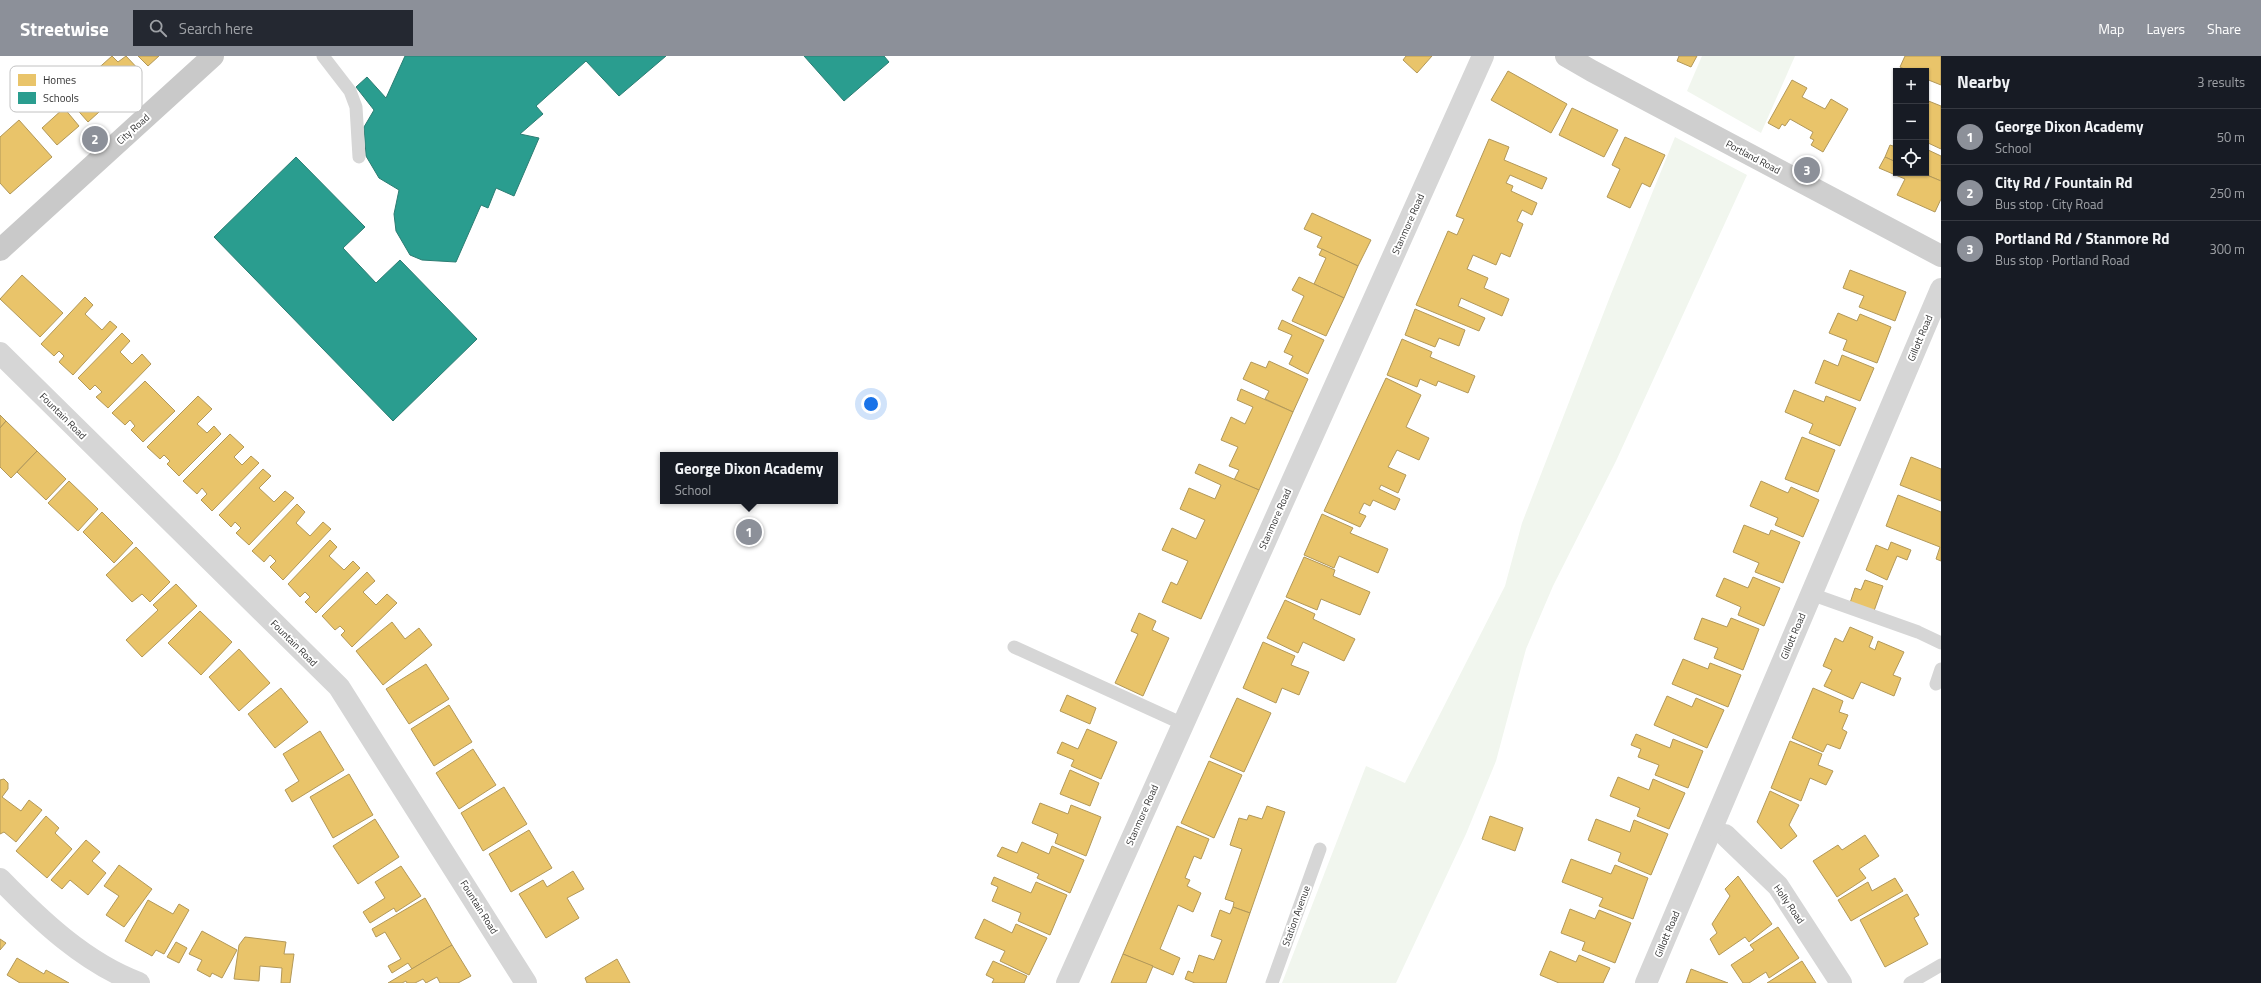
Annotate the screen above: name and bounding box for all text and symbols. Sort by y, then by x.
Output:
search box [133,10,413,46]
text: Streetwise [20,14,109,43]
icon: search [147,17,169,39]
text: Search here [179,17,253,40]
text: Map [2098,18,2124,39]
text: Layers [2146,18,2185,39]
text: Share [2207,18,2241,39]
legend [10,66,142,112]
map controls [1893,68,1929,176]
button: + [1893,68,1929,104]
text: Nearby [1957,69,2010,95]
text: Homes [43,72,76,88]
text: 3 results [2197,72,2245,92]
text: Schools [43,90,79,106]
button: − [1893,104,1929,140]
street label: City Road [113,110,153,148]
text: George Dixon Academy [1995,115,2144,138]
pin: 2 [82,124,108,154]
text: 1 [1966,127,1974,147]
text: 50 m [2217,127,2245,147]
street label: Portland Road [1723,136,1783,178]
text: School [1995,138,2031,158]
button: locate [1893,140,1929,176]
pin: 3 [1794,155,1820,185]
text: City Rd / Fountain Rd [1995,171,2133,194]
text: 2 [1966,183,1974,203]
text: 250 m [2209,183,2245,203]
street label: Stanmore Road [1388,191,1428,257]
text: Bus stop · City Road [1995,194,2103,214]
text: Portland Rd / Stanmore Rd [1995,227,2169,250]
text: 3 [1966,239,1974,259]
text: 300 m [2209,239,2245,259]
text: Bus stop · Portland Road [1995,250,2130,270]
street label: Gillott Road [1904,312,1936,364]
street label: Fountain Road [36,389,90,443]
your location [861,394,881,414]
popup [660,452,838,504]
text: George Dixon Academy [675,457,823,480]
text: School [675,480,711,500]
street label: Stanmore Road [1255,486,1295,552]
pin: 1 [736,517,762,547]
street label: Gillott Road [1777,610,1809,662]
street label: Fountain Road [267,616,321,670]
street label: Stanmore Road [1122,782,1162,848]
street label: Fountain Road [456,877,502,937]
street label: Holly Road [1770,881,1808,927]
street label: Station Avenue [1278,884,1314,948]
street label: Gillott Road [1651,908,1683,960]

